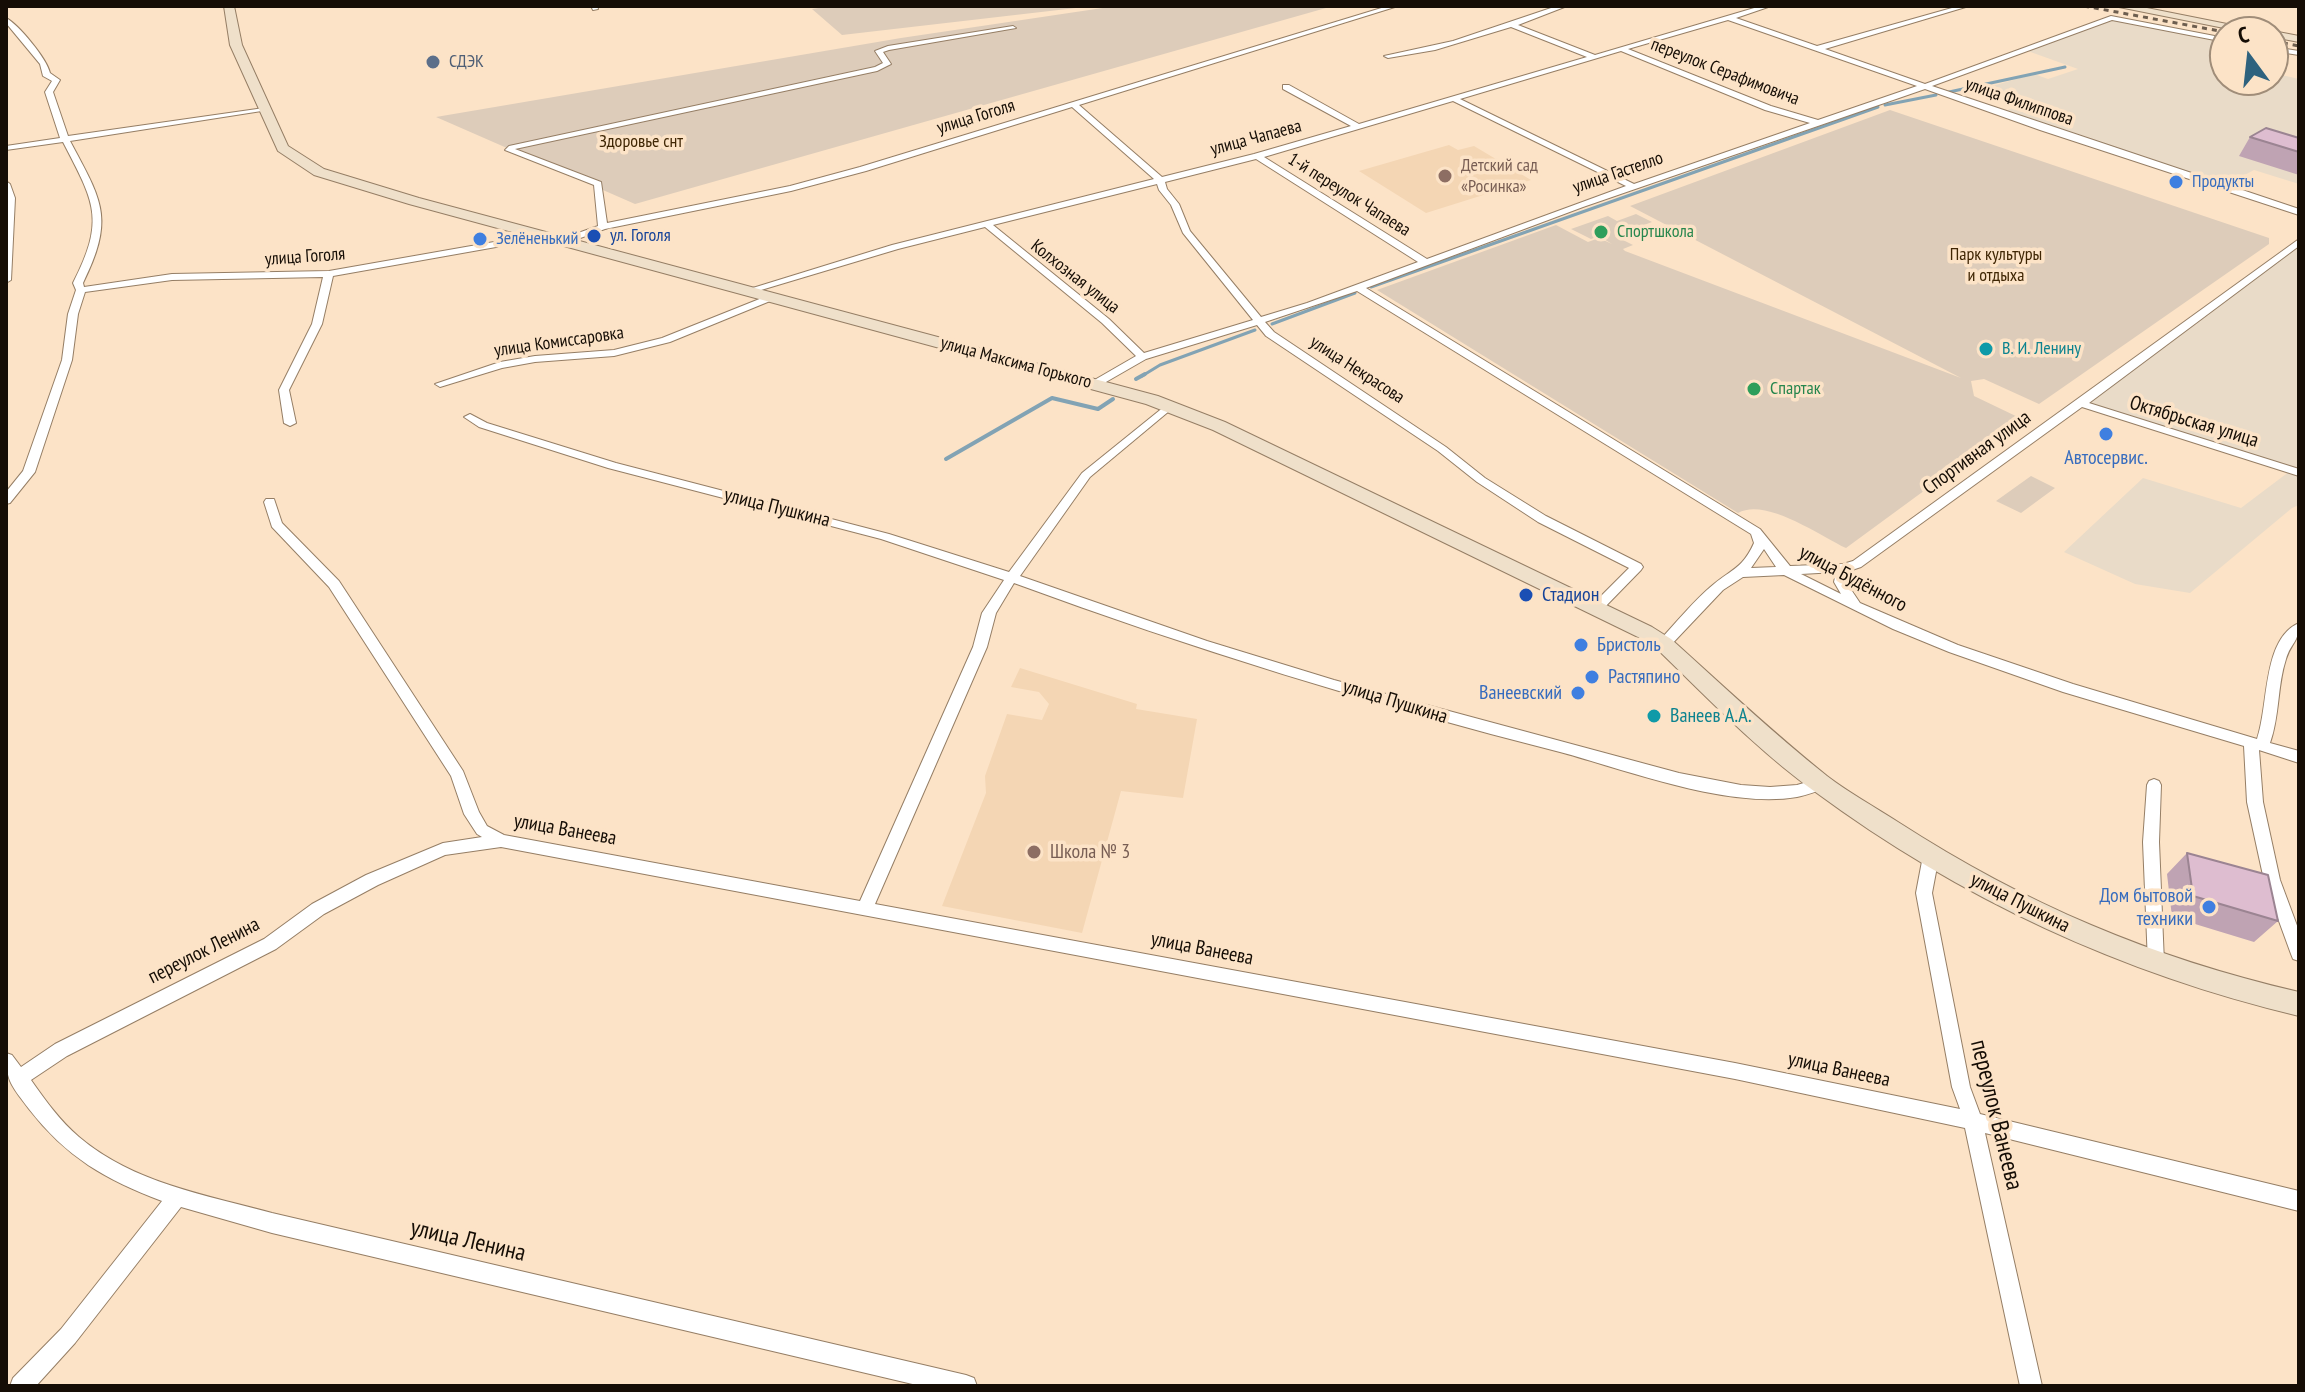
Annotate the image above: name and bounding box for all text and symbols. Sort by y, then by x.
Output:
north arrow [2209,16,2289,96]
text: С [2235,20,2252,50]
street label: переулок Серафимовича [1648,34,1802,110]
place label: СДЭК [449,51,484,73]
marker: СДЭК [424,53,442,71]
street label: улица Филиппова [1962,73,2076,131]
street label: улица Гоголя [934,95,1018,139]
street label: улица Чапаева [1208,115,1304,161]
park label: Здоровье снт [599,131,683,153]
street label: улица Гастелло [1570,147,1666,199]
street label: 1-й переулок Чапаева [1284,149,1414,241]
place label: Детский сад «Росинка» [1461,155,1538,198]
marker: Детский сад «Росинка» [1436,167,1454,185]
place label: Продукты [2192,171,2254,193]
marker: Продукты [2167,173,2185,191]
place label: Спортшкола [1617,221,1694,243]
marker: Спортшкола [1592,223,1610,241]
place label: ул. Гоголя [610,225,671,247]
marker: ул. Гоголя [585,227,603,245]
place label: Зелёненький [496,228,578,250]
marker: Зелёненький [471,230,489,248]
street label: Колхозная улица [1026,236,1124,318]
street label: улица Гоголя [264,243,346,271]
park label: Парк культуры и отдыха [1950,244,2042,286]
street label: улица Комиссаровка [493,322,625,362]
street label: улица Некрасова [1306,331,1408,409]
street label: улица Максима Горького [938,332,1094,394]
place label: В. И. Ленину [2002,338,2081,360]
marker: В. И. Ленину [1977,340,1995,358]
place label: Спартак [1770,378,1821,400]
marker: Спартак [1745,380,1763,398]
street label: Октябрьская улица [2127,391,2261,453]
street label: Спортивная улица [1918,406,2036,500]
marker: Автосервис. [2097,425,2115,443]
place label: Автосервис. [2064,446,2148,470]
street label: улица Пушкина [722,483,832,533]
street label: улица Будённого [1795,541,1911,617]
place label: Стадион [1542,583,1599,607]
marker: Стадион [1517,586,1535,604]
place label: Бристоль [1597,633,1661,657]
marker: Бристоль [1572,636,1590,654]
place label: Растяпино [1608,665,1680,689]
marker: Растяпино [1583,668,1601,686]
street label: улица Пушкина [1340,675,1450,729]
place label: Ванеевский [1479,681,1562,705]
marker: Ванеевский [1569,684,1587,702]
place label: Ванеев А.А. [1670,704,1752,728]
marker: Ванеев А.А. [1645,707,1663,725]
street label: улица Ванеева [512,809,618,851]
place label: Школа № 3 [1050,840,1130,864]
marker: Школа № 3 [1025,843,1043,861]
street label: улица Пушкина [1966,868,2074,938]
place label: Дом бытовой техники [2100,884,2193,931]
marker: Дом бытовой техники [2200,898,2218,916]
street label: переулок Ленина [144,913,264,989]
street label: улица Ванеева [1149,927,1255,971]
street label: переулок Ванеева [1963,1037,2029,1193]
street label: улица Ванеева [1786,1047,1892,1093]
street label: улица Ленина [408,1214,528,1268]

